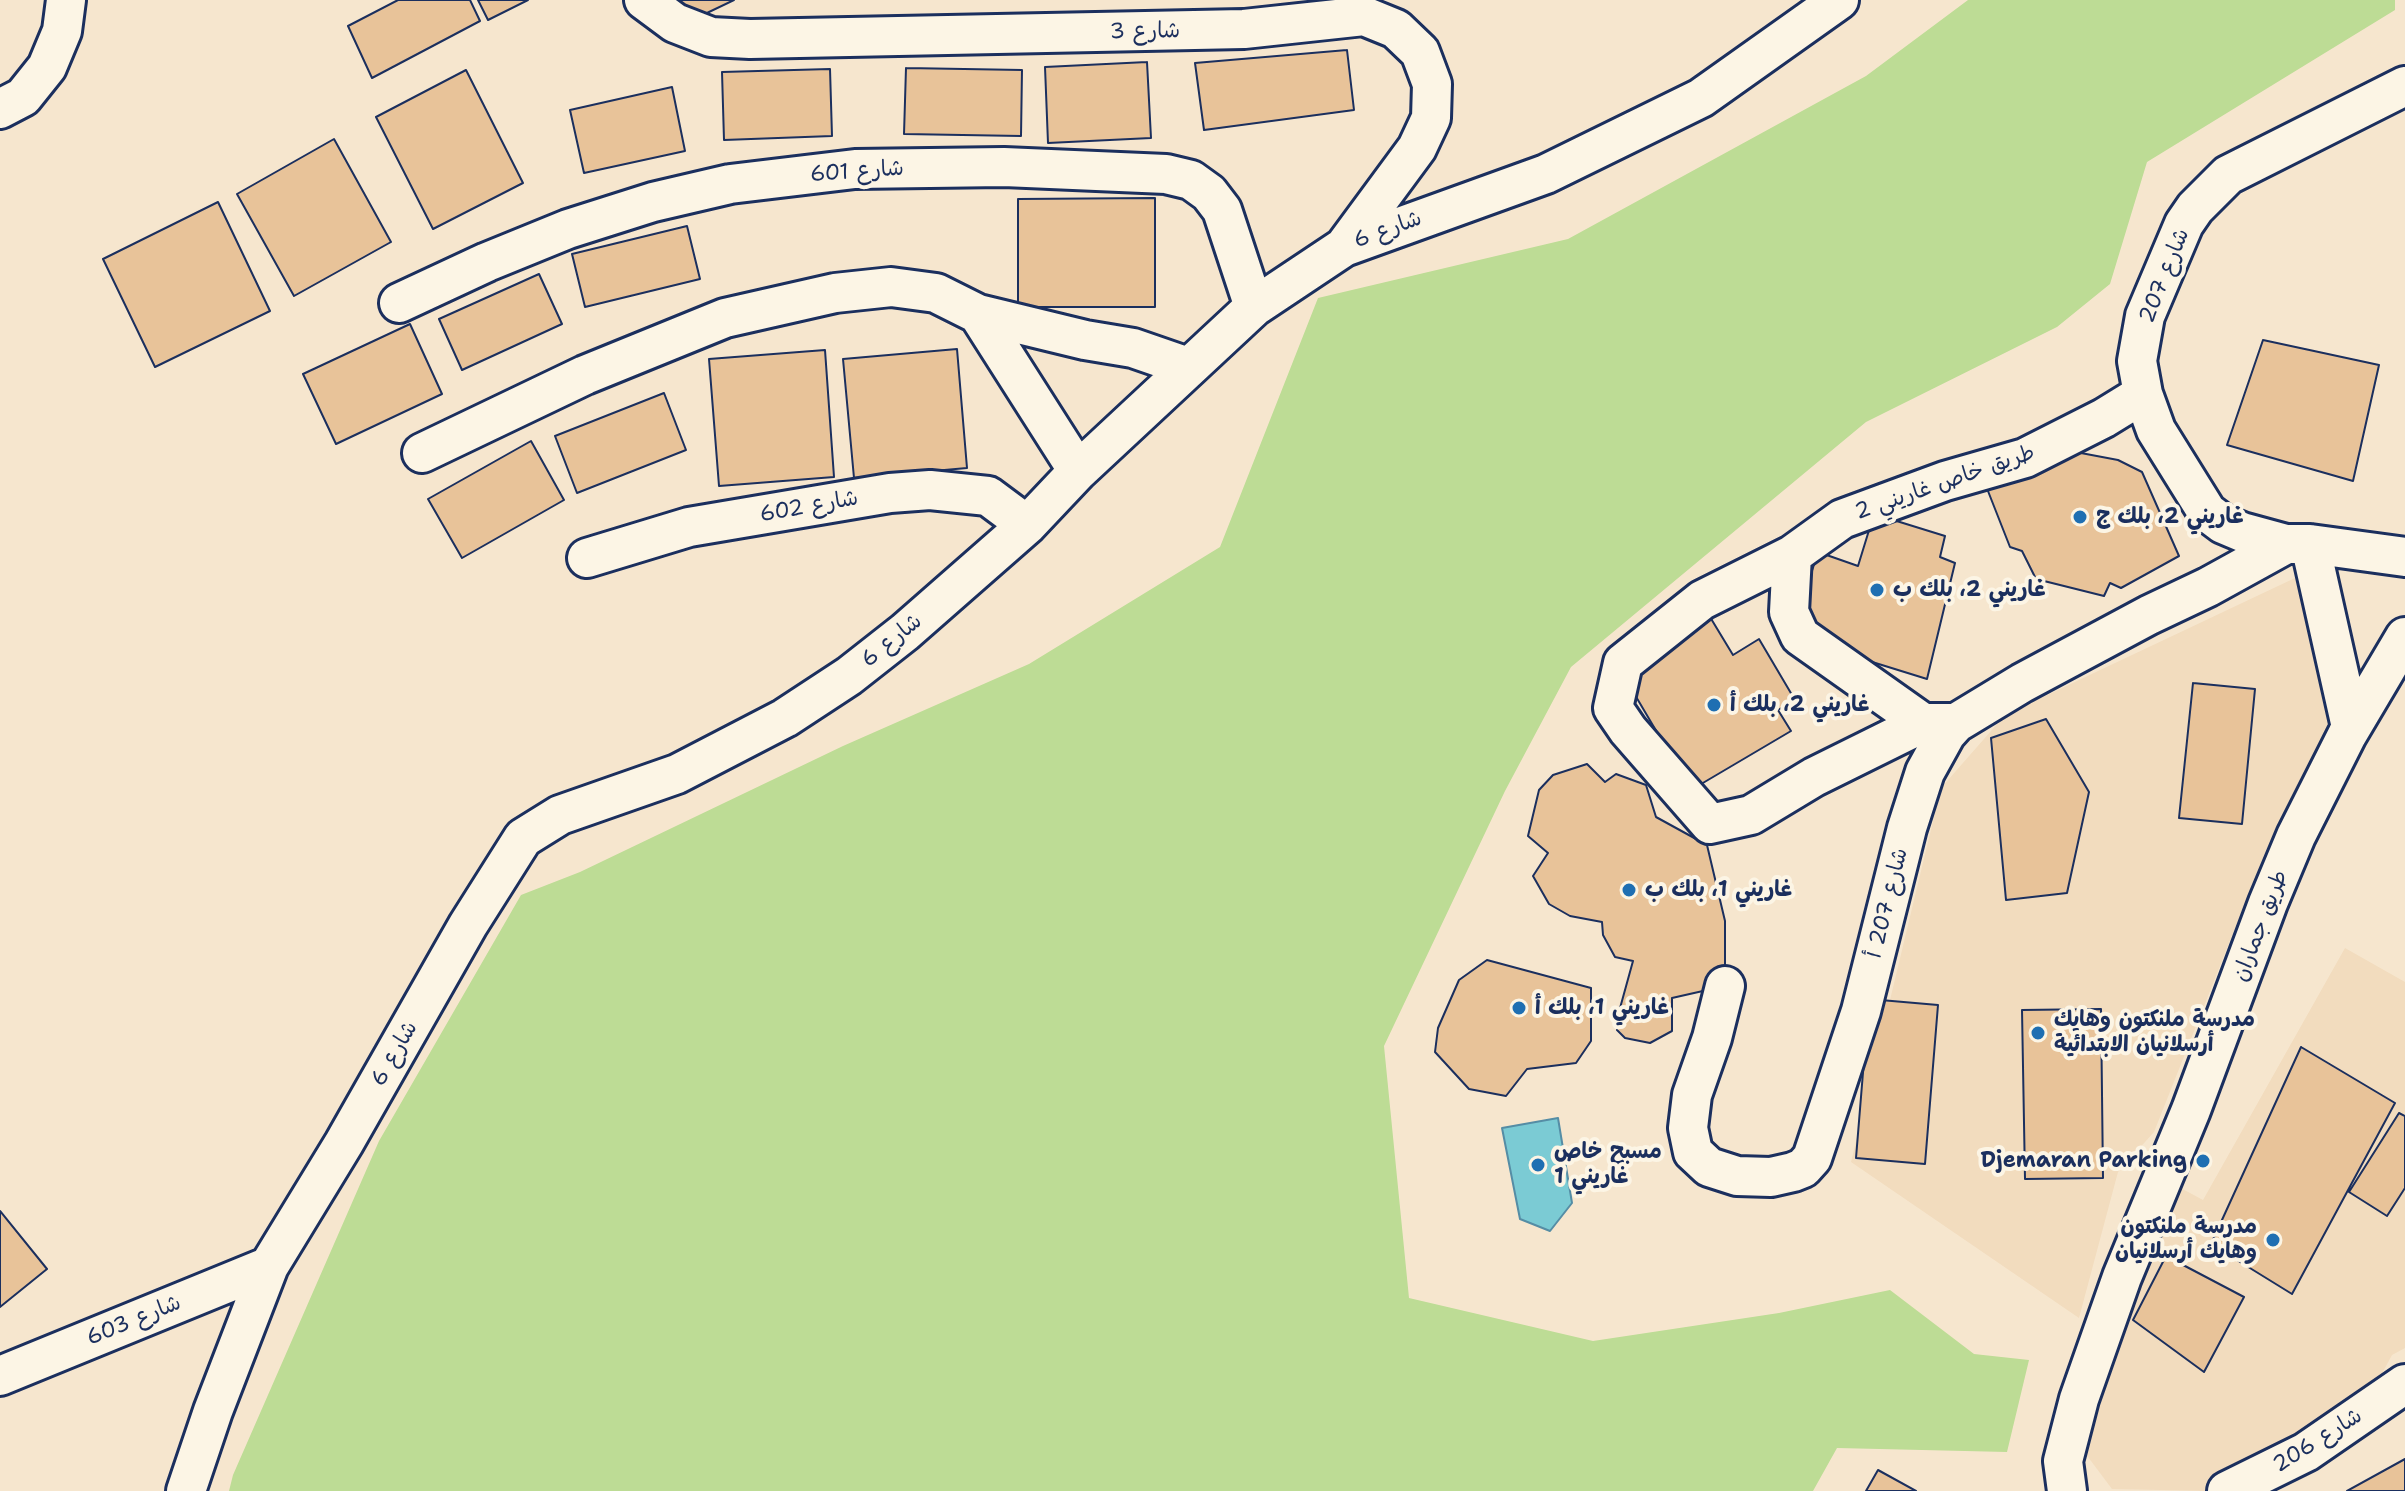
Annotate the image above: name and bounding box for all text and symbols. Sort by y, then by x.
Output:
street label: شارع 3 [1110,18,1180,46]
street label: شارع 601 [809,156,905,188]
street label: شارع 6 [1350,206,1426,254]
street label: شارع 207 [2134,225,2196,327]
street label: طريق خاص غاريني 2 [1852,440,2038,526]
street label: شارع 602 [758,485,860,529]
place label: غاريني 2، بلك ج [2096,504,2243,530]
marker: غاريني 2، بلك ج [2071,508,2089,526]
place label: غاريني 2، بلك ب [1893,577,2045,603]
marker: غاريني 2، بلك ب [1868,581,1886,599]
street label: شارع 6 [856,609,928,673]
place label: غاريني 2، بلك أ [1730,692,1869,718]
marker: غاريني 2، بلك أ [1705,696,1723,714]
street label: شارع 207 أ [1862,845,1914,961]
street label: طريق جماران [2228,867,2294,985]
place label: غاريني 1، بلك ب [1645,877,1792,903]
marker: غاريني 1، بلك ب [1620,881,1638,899]
place label: غاريني 1، بلك أ [1535,995,1669,1021]
marker: غاريني 1، بلك أ [1510,999,1528,1017]
place label: مدرسة ملنكتون وهايك أرسلانيان الابتدائية [2054,1007,2255,1058]
street label: شارع 6 [366,1017,424,1091]
marker: مدرسة ملنكتون وهايك أرسلانيان الابتدائية [2029,1024,2047,1042]
place label: مسبح خاص غاريني 1 [1554,1139,1662,1190]
place label: Djemaran Parking [1980,1148,2187,1174]
marker: Djemaran Parking [2194,1152,2212,1170]
marker: مسبح خاص غاريني 1 [1529,1156,1547,1174]
place label: مدرسة ملنكتون وهايك أرسلانيان [2115,1214,2257,1266]
marker: مدرسة ملنكتون وهايك أرسلانيان [2264,1231,2282,1249]
street label: شارع 603 [83,1290,185,1352]
street label: شارع 206 [2269,1403,2367,1479]

